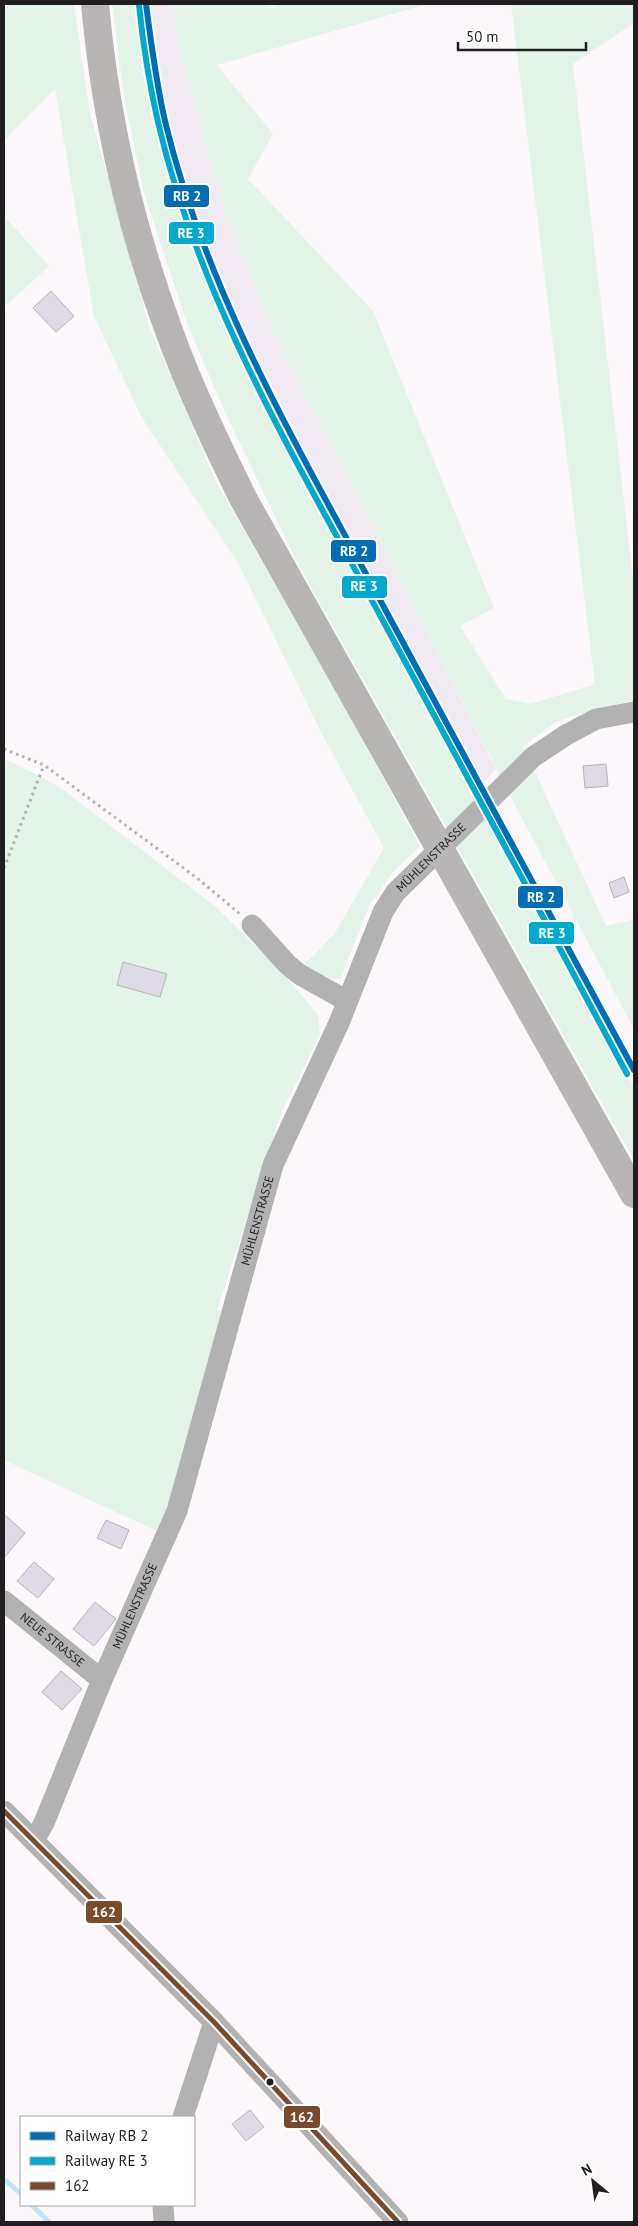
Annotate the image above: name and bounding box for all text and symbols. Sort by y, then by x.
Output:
scale bar [458,20,586,52]
text: 50 m [466,27,499,46]
line badge: RB 2 [163,184,210,208]
text: RB 2 [173,187,201,205]
line badge: RE 3 [168,221,215,245]
text: RE 3 [177,224,205,242]
line badge: RB 2 [330,539,377,563]
text: RB 2 [340,542,368,560]
line badge: RE 3 [341,575,388,599]
text: RE 3 [350,577,378,595]
street label: MÜHLENSTRASSE [393,819,469,895]
line badge: RB 2 [517,885,564,909]
text: RB 2 [527,888,555,906]
line badge: RE 3 [528,921,575,945]
text: RE 3 [538,924,566,942]
street label: MÜHLENSTRASSE [237,1174,277,1267]
street label: MÜHLENSTRASSE [109,1560,160,1651]
street label: NEUE STRASSE [17,1609,88,1670]
line badge: 162 [85,1900,123,1924]
text: 162 [92,1903,116,1921]
unlabelled marker [265,2077,275,2087]
line badge: 162 [283,2105,321,2129]
text: 162 [290,2108,314,2126]
legend [20,2116,195,2206]
text: Railway RB 2 [65,2126,148,2145]
text: Railway RE 3 [65,2151,148,2170]
north arrow [568,2156,618,2206]
text: N [578,2160,595,2180]
text: 162 [65,2176,90,2195]

